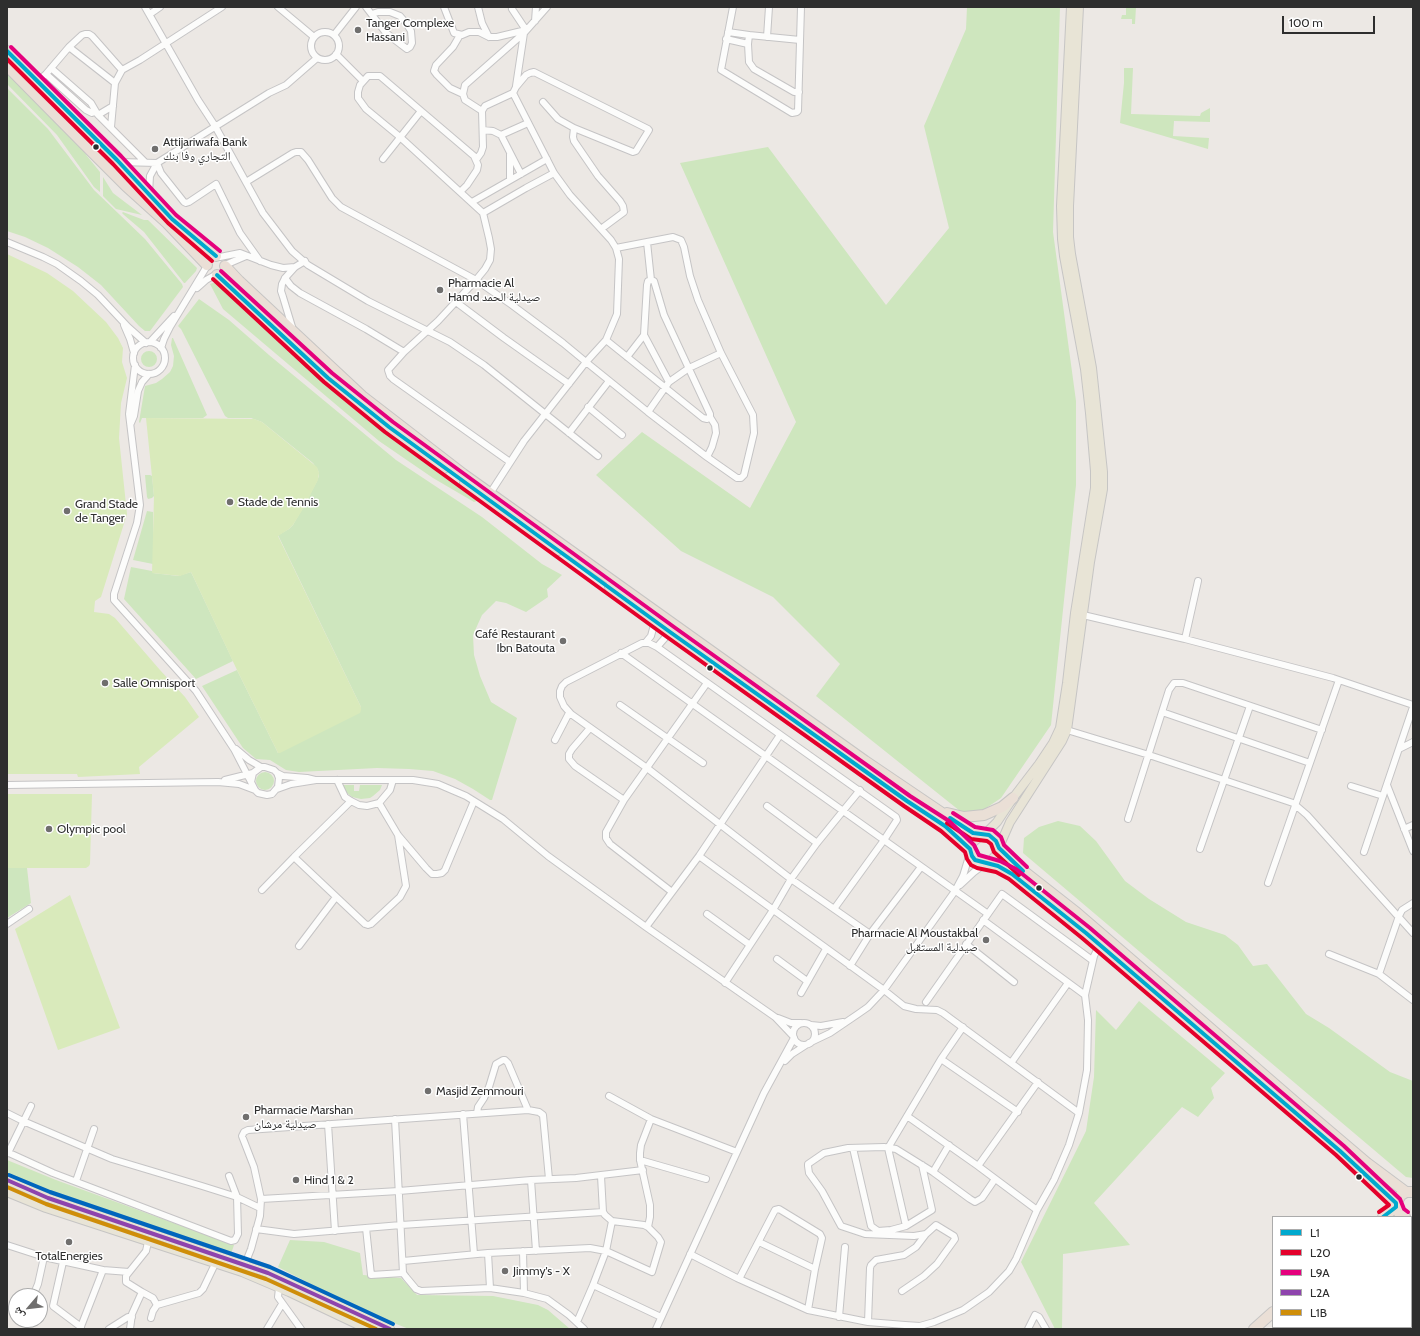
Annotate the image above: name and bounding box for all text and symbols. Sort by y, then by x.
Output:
scale bar [1284,8,1377,34]
text: 100 m [1289,15,1323,30]
place label: Tanger Complexe Hassani [366,16,454,44]
marker: Tanger Complexe Hassani [353,25,363,35]
place label: Attijariwafa Bank التجاري وفا بنك [163,135,247,163]
unlabelled marker [91,142,101,152]
marker: Attijariwafa Bank التجاري وفا بنك [150,144,160,154]
place label: Pharmacie Al Hamd صيدلية الحمد [448,276,540,304]
marker: Pharmacie Al Hamd صيدلية الحمد [435,285,445,295]
place label: Stade de Tennis [238,495,318,509]
place label: Grand Stade de Tanger [75,497,138,525]
marker: Stade de Tennis [225,497,235,507]
marker: Grand Stade de Tanger [62,506,72,516]
place label: Café Restaurant Ibn Batouta [475,627,555,655]
marker: Café Restaurant Ibn Batouta [558,636,568,646]
unlabelled marker [705,663,715,673]
place label: Salle Omnisport [113,676,195,690]
marker: Salle Omnisport [100,678,110,688]
place label: Olympic pool [57,822,126,836]
marker: Olympic pool [44,824,54,834]
unlabelled marker [1034,883,1044,893]
place label: Pharmacie Al Moustakbal صيدلية المستقبل [851,926,978,954]
marker: Pharmacie Al Moustakbal صيدلية المستقبل [981,935,991,945]
place label: Masjid Zemmouri [436,1084,524,1098]
marker: Masjid Zemmouri [423,1086,433,1096]
place label: Pharmacie Marshan صيدلية مرشان [254,1103,353,1131]
marker: Pharmacie Marshan صيدلية مرشان [241,1112,251,1122]
unlabelled marker [1354,1172,1364,1182]
place label: Hind 1 & 2 [304,1173,354,1187]
marker: Hind 1 & 2 [291,1175,301,1185]
legend [1272,1216,1412,1328]
text: L1 [1310,1225,1320,1240]
marker: TotalEnergies [64,1237,74,1247]
text: L20 [1310,1245,1331,1260]
place label: TotalEnergies [35,1249,103,1263]
place label: Jimmy's - X [513,1264,570,1278]
text: L9A [1310,1265,1330,1280]
marker: Jimmy's - X [500,1266,510,1276]
text: L2A [1310,1285,1330,1300]
north arrow [8,1288,48,1328]
text: ش [9,1305,27,1322]
text: L1B [1310,1305,1327,1320]

